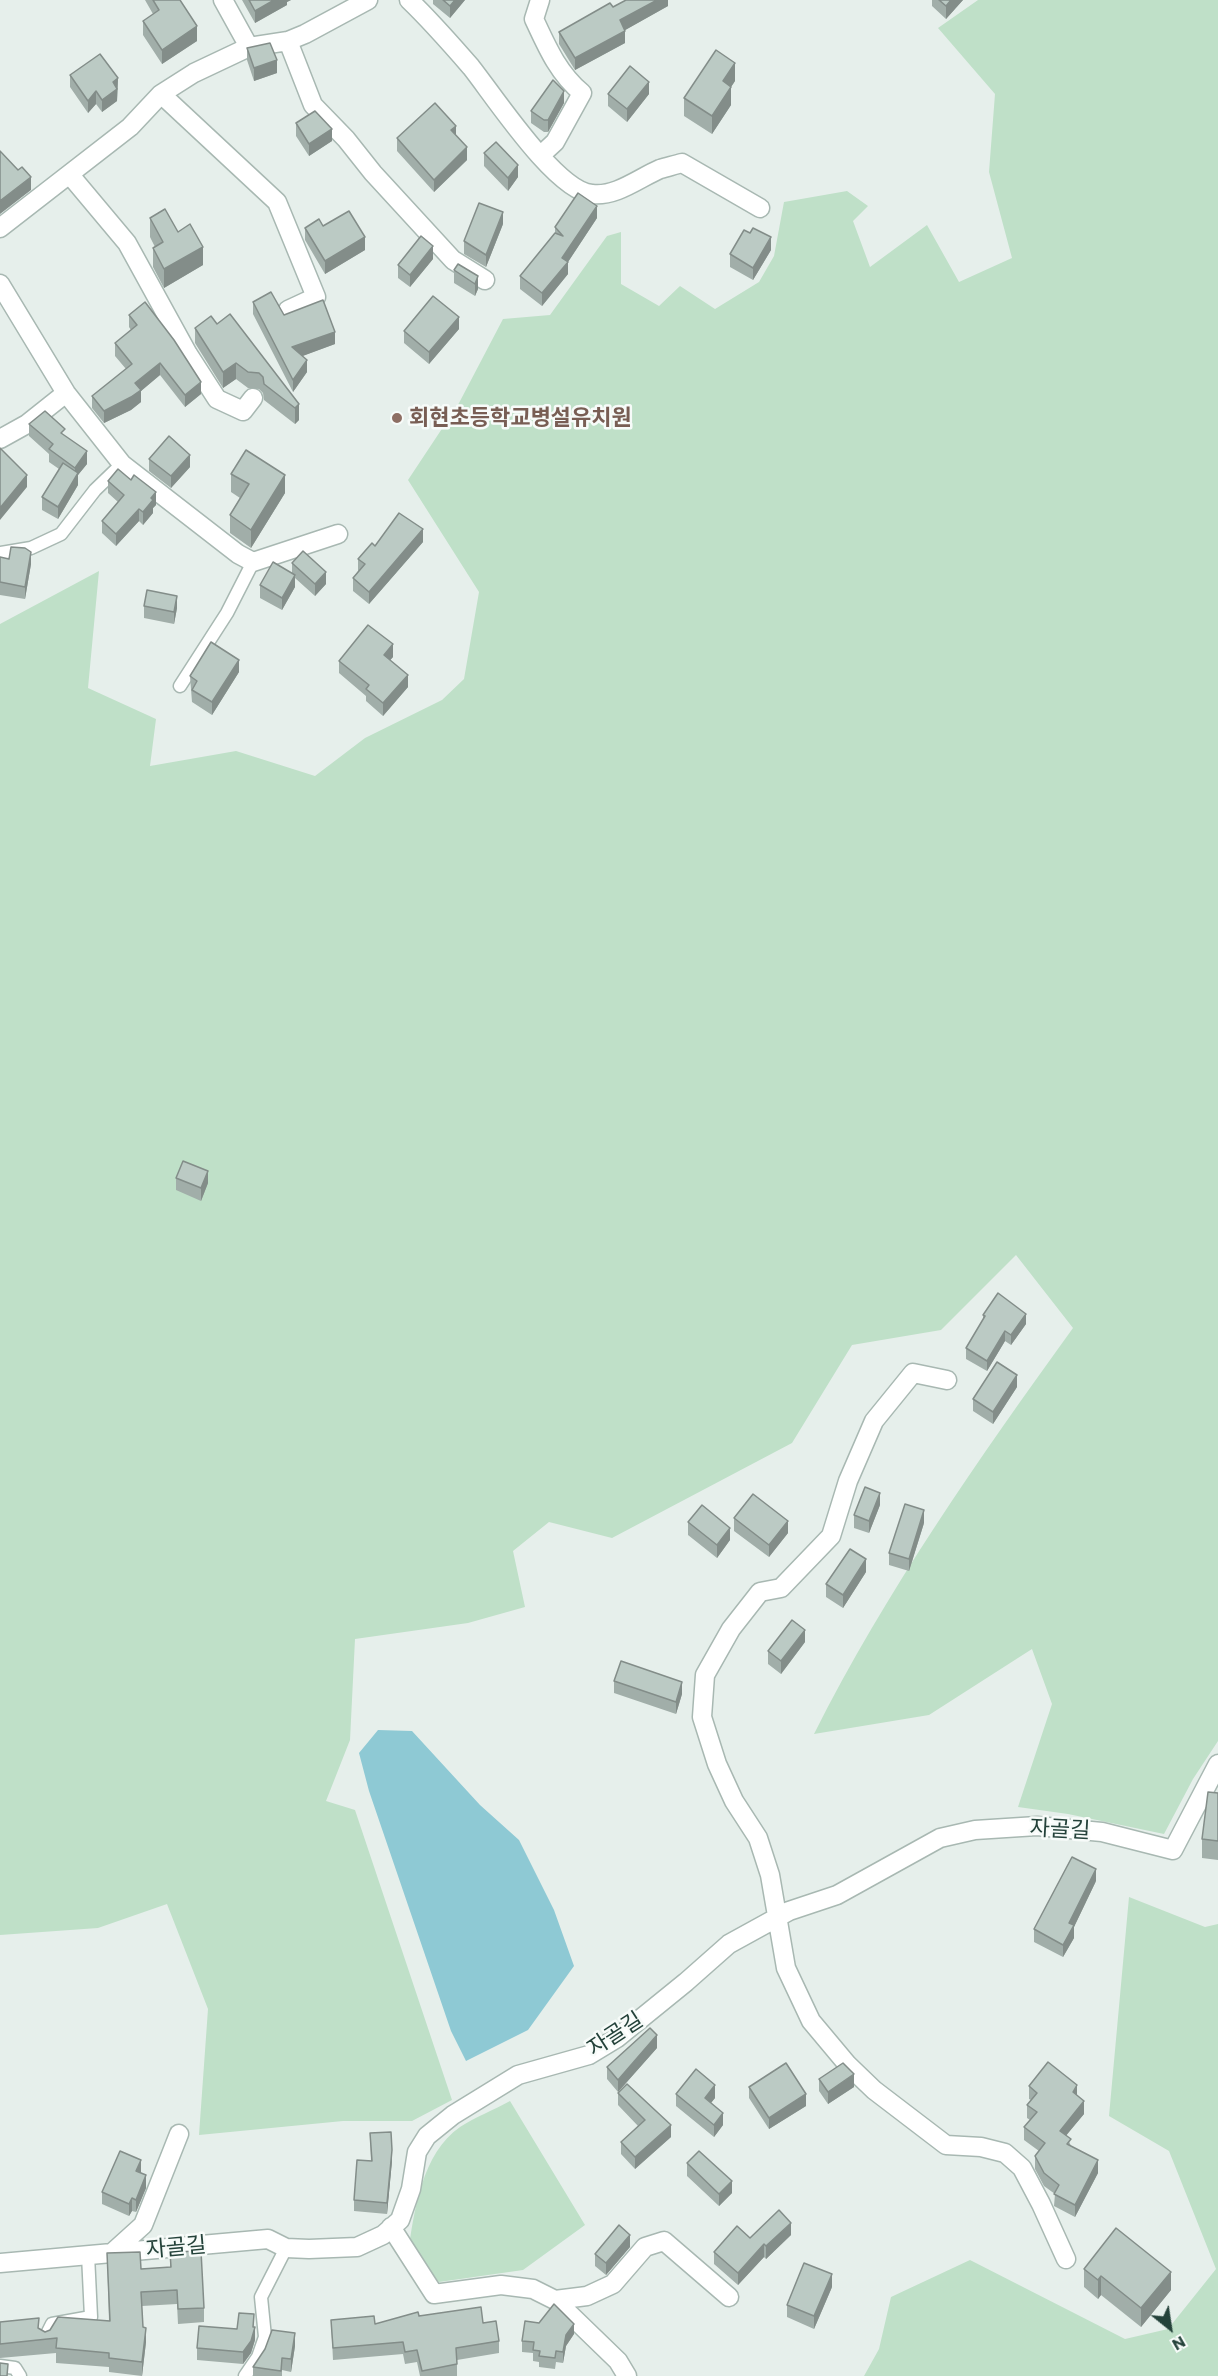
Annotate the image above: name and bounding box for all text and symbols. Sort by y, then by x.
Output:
place label: 회현초등학교병설유치원 [409,405,632,431]
marker: 회현초등학교병설유치원 [390,411,404,425]
street label: 자골길 [1029,1814,1091,1844]
street label: 자골길 [582,2006,648,2062]
street label: 자골길 [145,2231,207,2263]
north arrow [1140,2298,1200,2358]
text: N [1169,2333,1189,2355]

